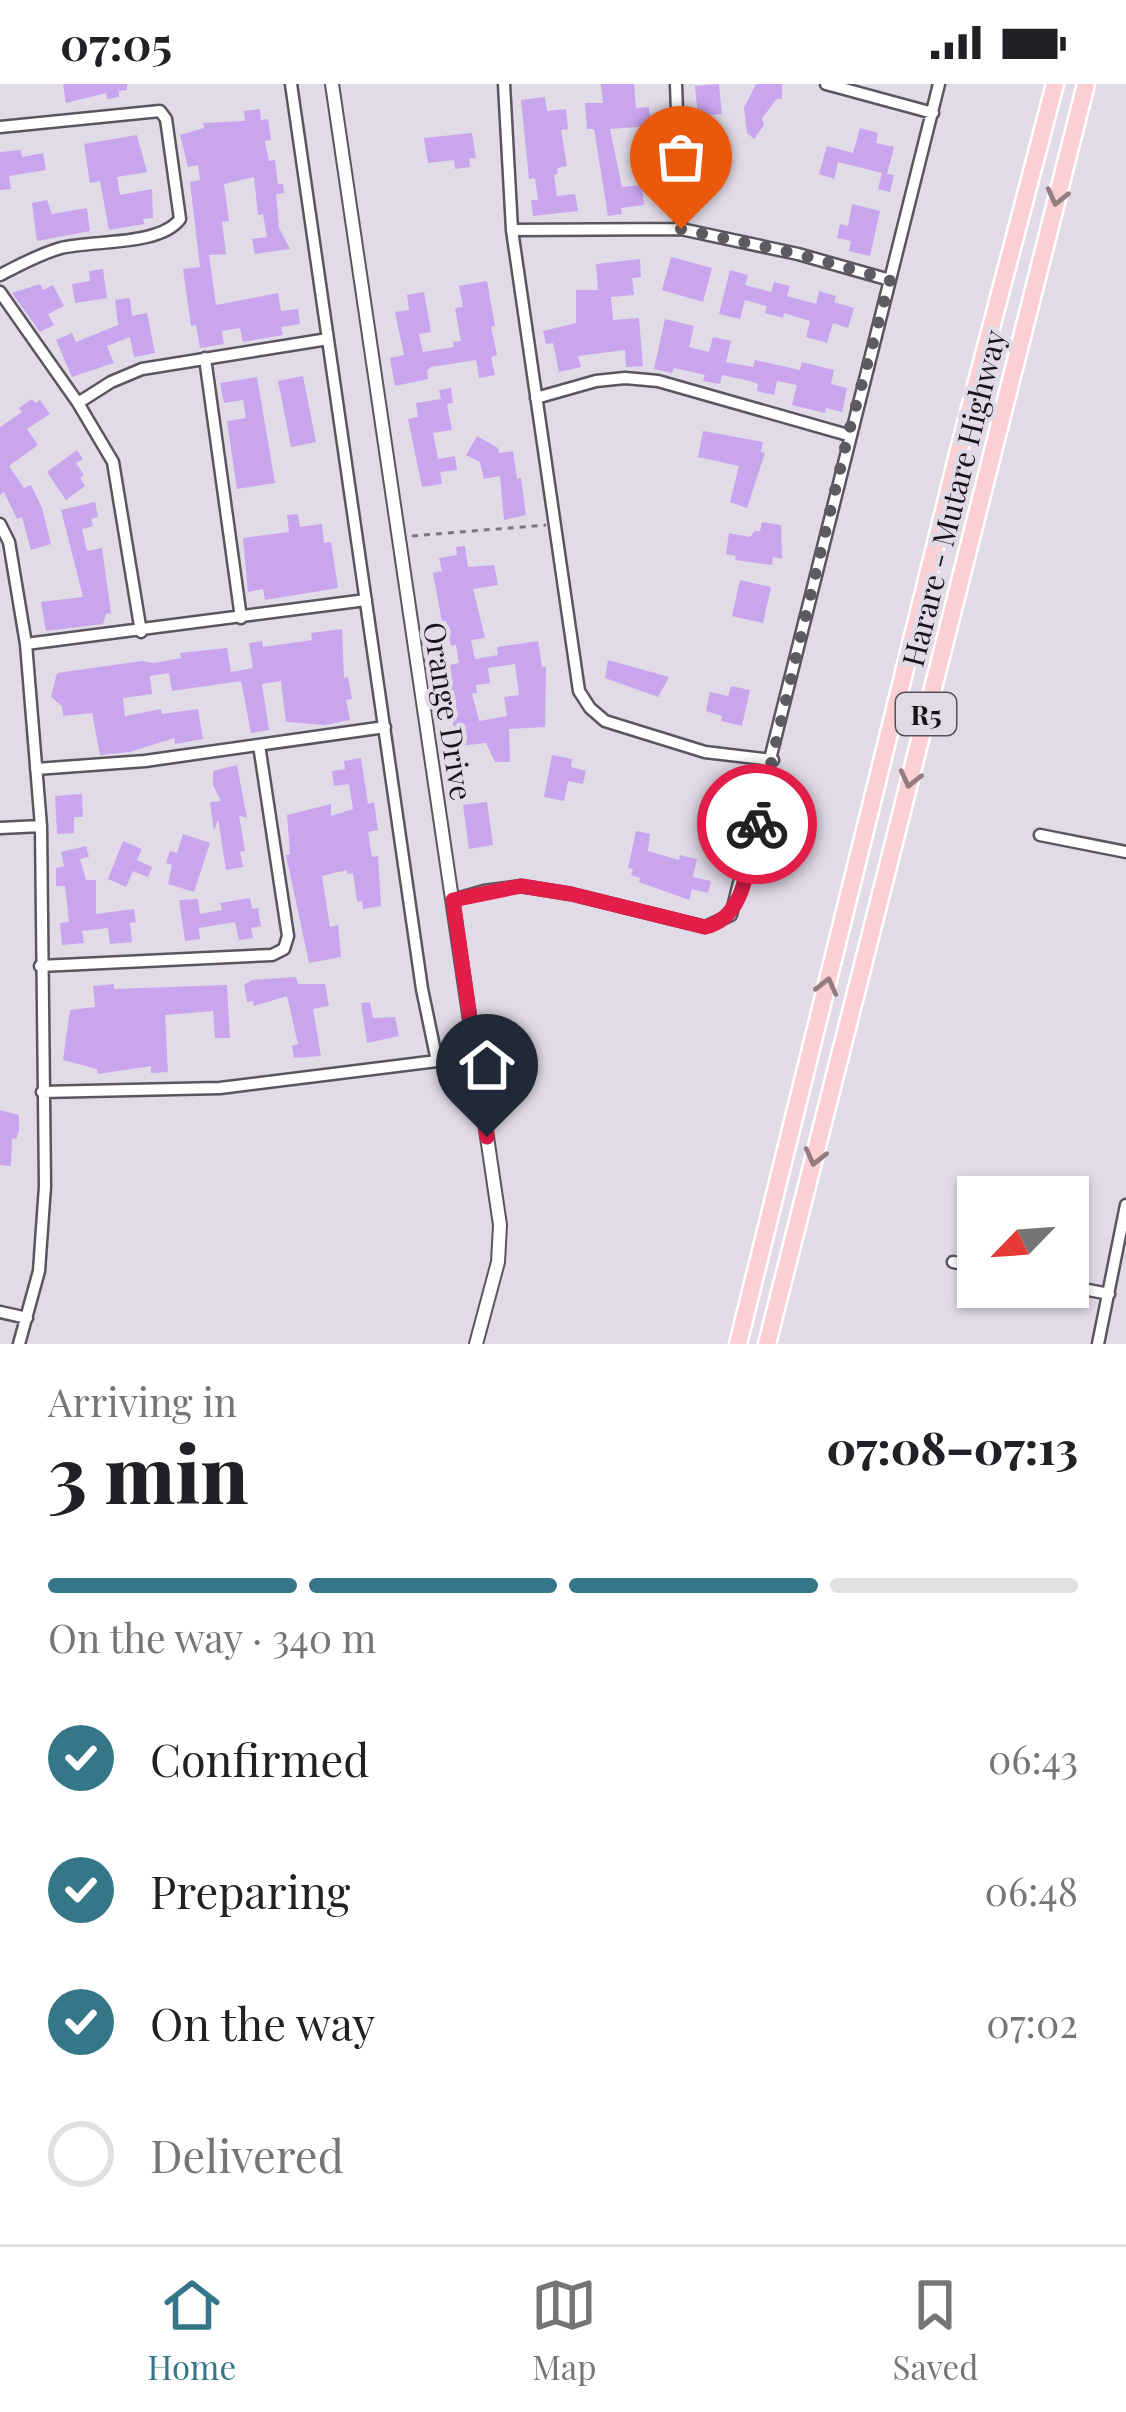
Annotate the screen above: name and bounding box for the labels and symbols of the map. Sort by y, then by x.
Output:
pin [630,106,732,229]
one-way arrow [1047,187,1072,207]
street label: Harare - Mutare Highway [892,326,1014,670]
street label: Orange Drive [415,619,483,803]
road number: R5 [896,693,956,735]
courier [697,764,817,884]
one-way arrow [899,768,924,789]
one-way arrow [812,976,837,996]
pin [436,1014,538,1137]
one-way arrow [804,1147,829,1167]
north arrow [957,1176,1089,1308]

